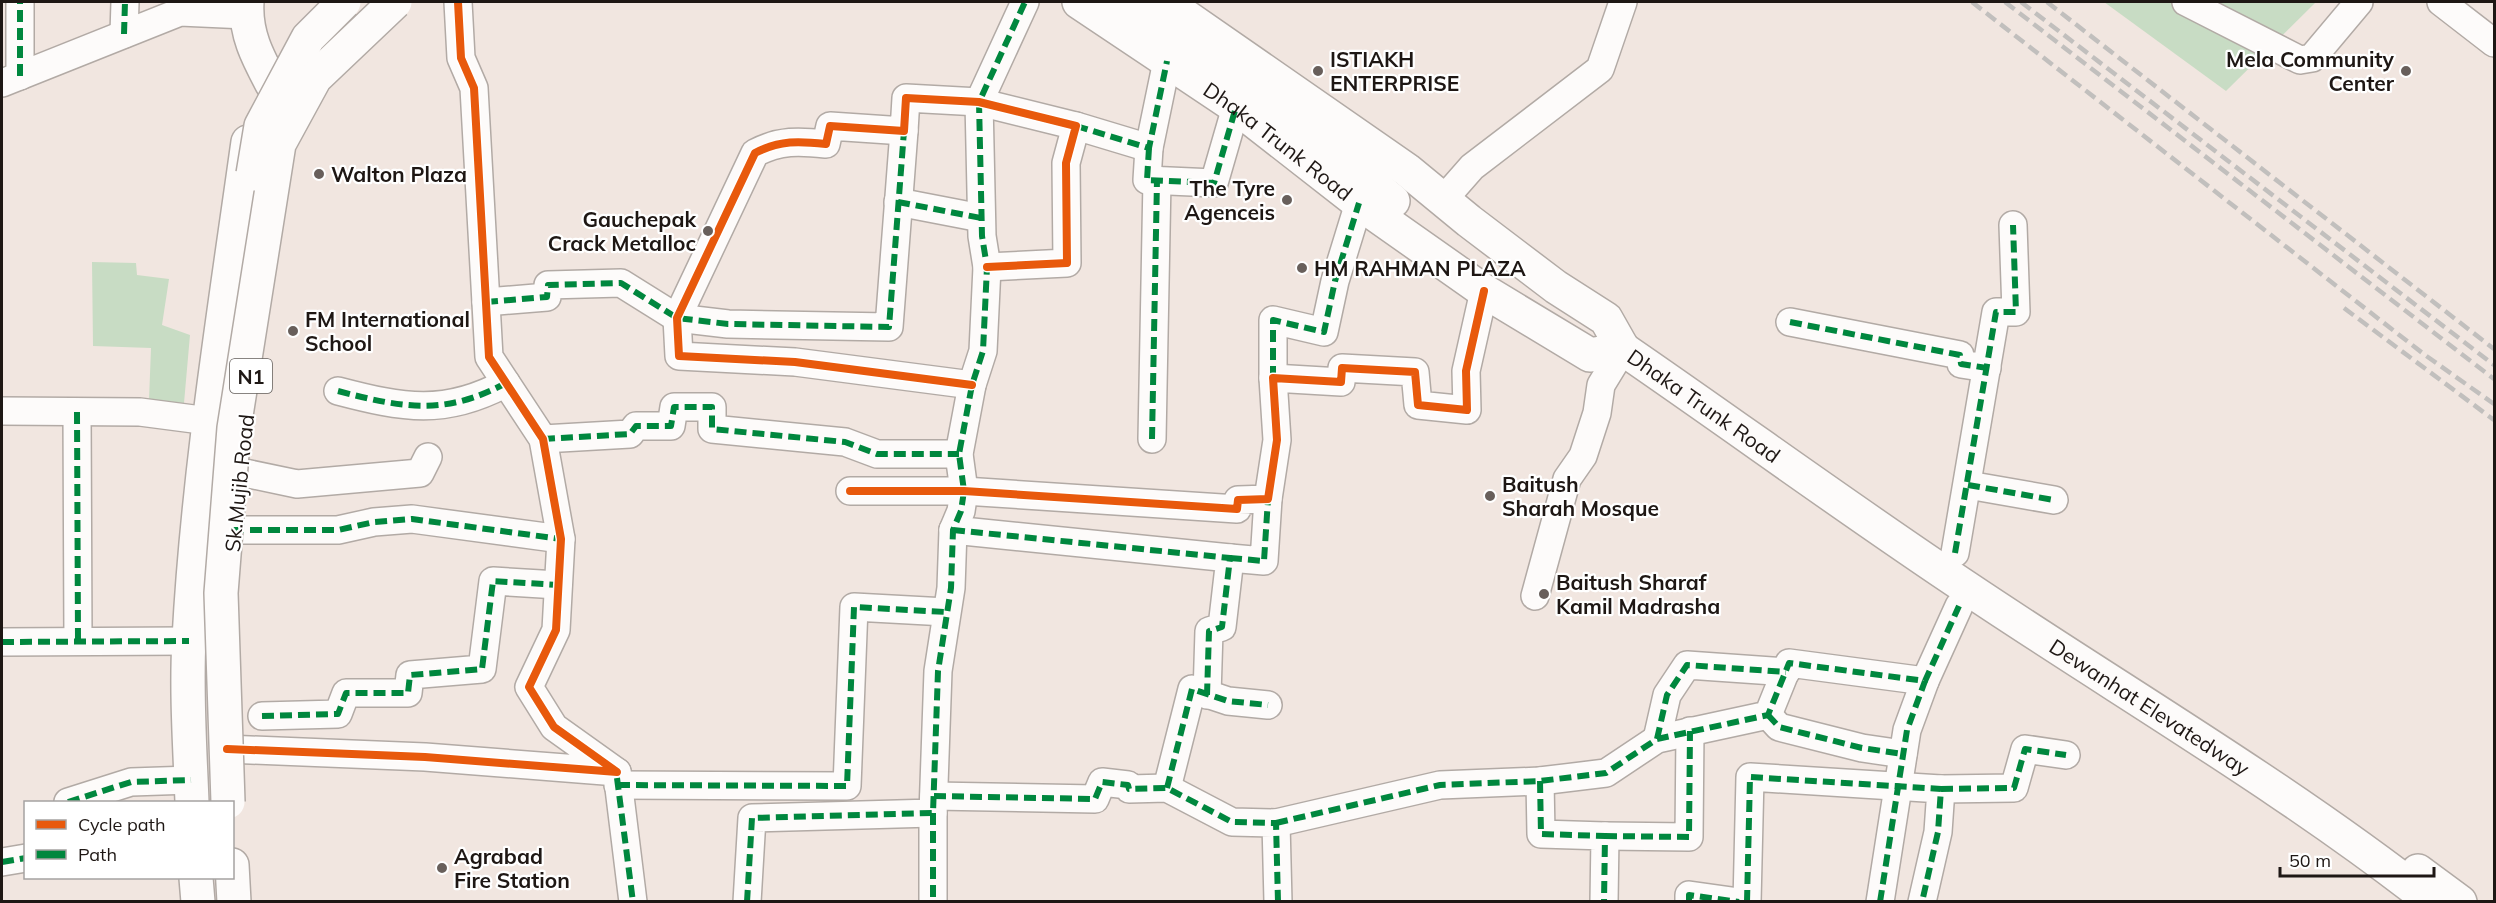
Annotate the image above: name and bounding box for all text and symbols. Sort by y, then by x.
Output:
place label: ISTIAKH ENTERPRISE [1330,46,1459,96]
place label: Mela Community Center [2226,46,2395,96]
marker: ISTIAKH ENTERPRISE [1311,64,1325,78]
marker: Mela Community Center [2399,64,2413,78]
street label: Dhaka Trunk Road [1199,76,1358,206]
place label: Walton Plaza [331,161,467,187]
marker: Walton Plaza [312,167,326,181]
place label: The Tyre Agenceis [1184,175,1275,225]
marker: The Tyre Agenceis [1280,193,1294,207]
place label: Gauchepak Crack Metalloc [548,206,696,256]
marker: Gauchepak Crack Metalloc [701,224,715,238]
place label: HM RAHMAN PLAZA [1314,255,1526,281]
marker: HM RAHMAN PLAZA [1295,261,1309,275]
place label: FM International School [305,306,470,356]
marker: FM International School [286,324,300,338]
street label: Dhaka Trunk Road [1623,343,1785,468]
road number: N1 [230,359,272,393]
street label: Sk.Mujib Road [219,413,259,553]
place label: Baitush Sharah Mosque [1502,471,1659,521]
marker: Baitush Sharah Mosque [1483,489,1497,503]
place label: Baitush Sharaf Kamil Madrasha [1556,569,1720,619]
marker: Baitush Sharaf Kamil Madrasha [1537,587,1551,601]
street label: Dewanhat Elevatedway [2045,633,2255,781]
legend [24,801,234,879]
text: Cycle path [78,813,165,836]
scale bar [2280,840,2434,878]
text: Path [78,843,117,866]
place label: Agrabad Fire Station [454,843,570,893]
text: 50 m [2289,849,2331,872]
marker: Agrabad Fire Station [435,861,449,875]

